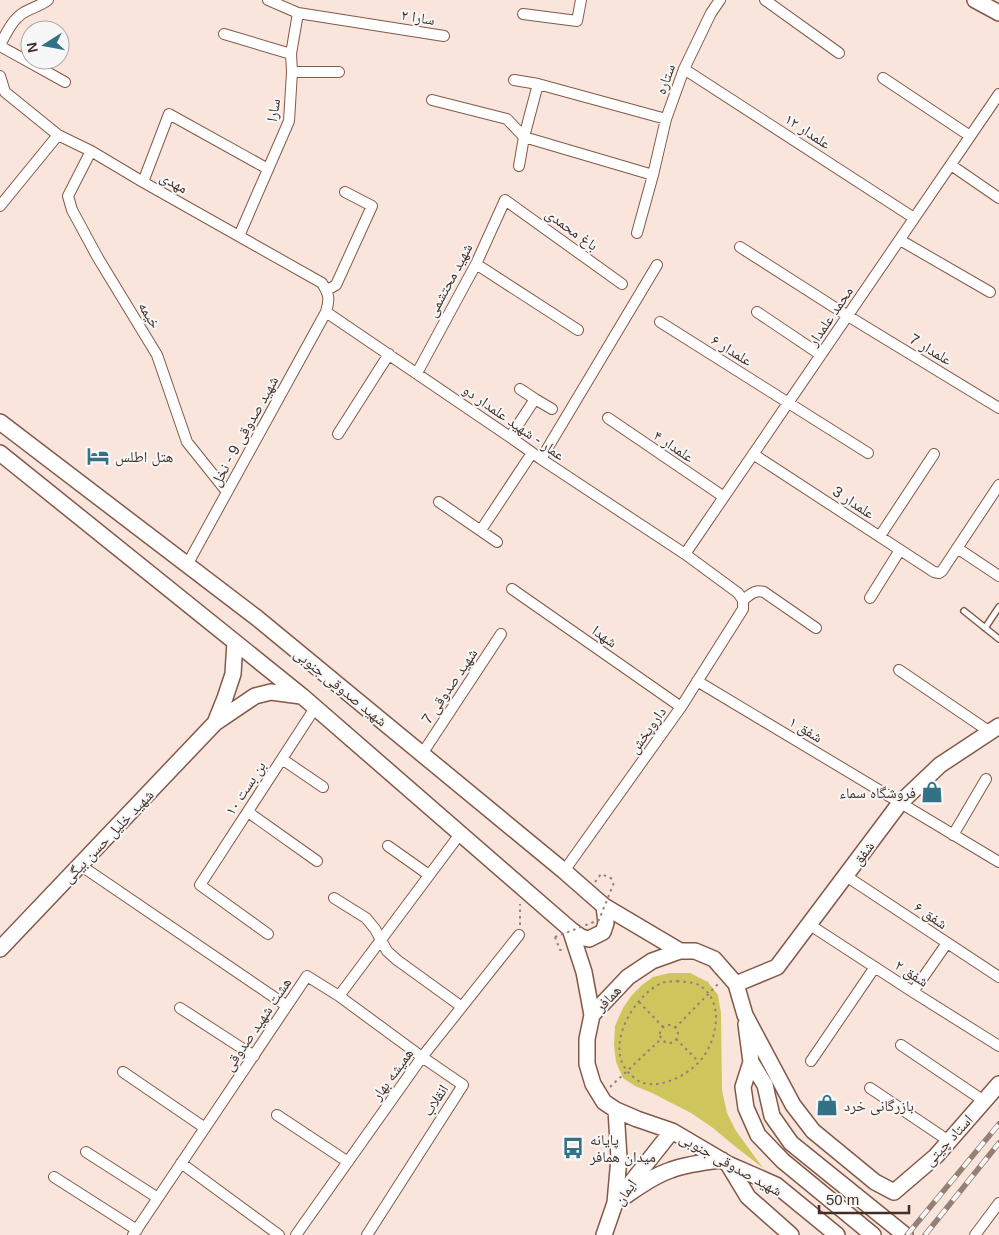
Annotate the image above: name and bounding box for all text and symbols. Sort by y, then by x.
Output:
street label: سارا ۲ [400,6,436,29]
north arrow [20,20,70,70]
text: N [23,41,41,54]
street label: ستاره [652,61,679,97]
street label: سارا [263,97,284,123]
street label: علمدار ۱۲ [781,110,835,153]
street label: مهدی [156,168,191,198]
street label: باغ محمدی [541,204,601,255]
street label: شهید محتشمی [422,240,477,321]
street label: محمد علمدار [803,283,857,350]
street label: خیمه [135,299,165,332]
street label: علمدار 7 [906,330,956,369]
street label: علمدار ۶ [708,331,756,370]
street label: شهید صدوقی 9 - نخل [207,373,283,490]
street label: عمار - شهید علمدار دو [459,381,568,465]
street label: علمدار ۴ [650,426,698,467]
hotel icon: هتل اطلس [85,443,111,469]
place label: هتل اطلس [115,448,173,467]
street label: علمدار 3 [829,482,878,523]
street label: شهدا [589,622,621,651]
street label: شهید صدوقی جنوبی [290,644,391,731]
street label: شهید صدوقی 7 [418,645,482,728]
street label: داروپخش [625,703,671,758]
street label: شفق ۱ [785,712,826,747]
street label: بن بست ۱۰ [221,758,270,819]
shop icon: فروشگاه سماء [919,779,945,805]
place label: فروشگاه سماء [839,784,916,802]
street label: شهید خلیل حسن بیگی [59,786,158,888]
street label: شفق [849,838,879,869]
street label: شفق ۶ [910,898,951,934]
street label: شفق ۲ [891,956,932,992]
street label: هشت شهید صدوقی [220,974,296,1075]
street label: همافر [591,981,625,1016]
street label: همیشه بهار [367,1045,417,1104]
street label: انقلاب [419,1081,452,1119]
shop icon: بازرگانی خرد [814,1092,840,1118]
place label: بازرگانی خرد [844,1097,914,1116]
street label: استاد چیتی [920,1111,977,1170]
street label: شهید صدوقی جنوبی [676,1129,785,1201]
place label: پایانه میدان همافر [589,1131,656,1167]
bus stop icon: پایانه میدان همافر [560,1135,586,1161]
street label: ایمان [610,1176,641,1209]
scale bar [819,1182,909,1214]
text: 50 m [826,1191,859,1208]

